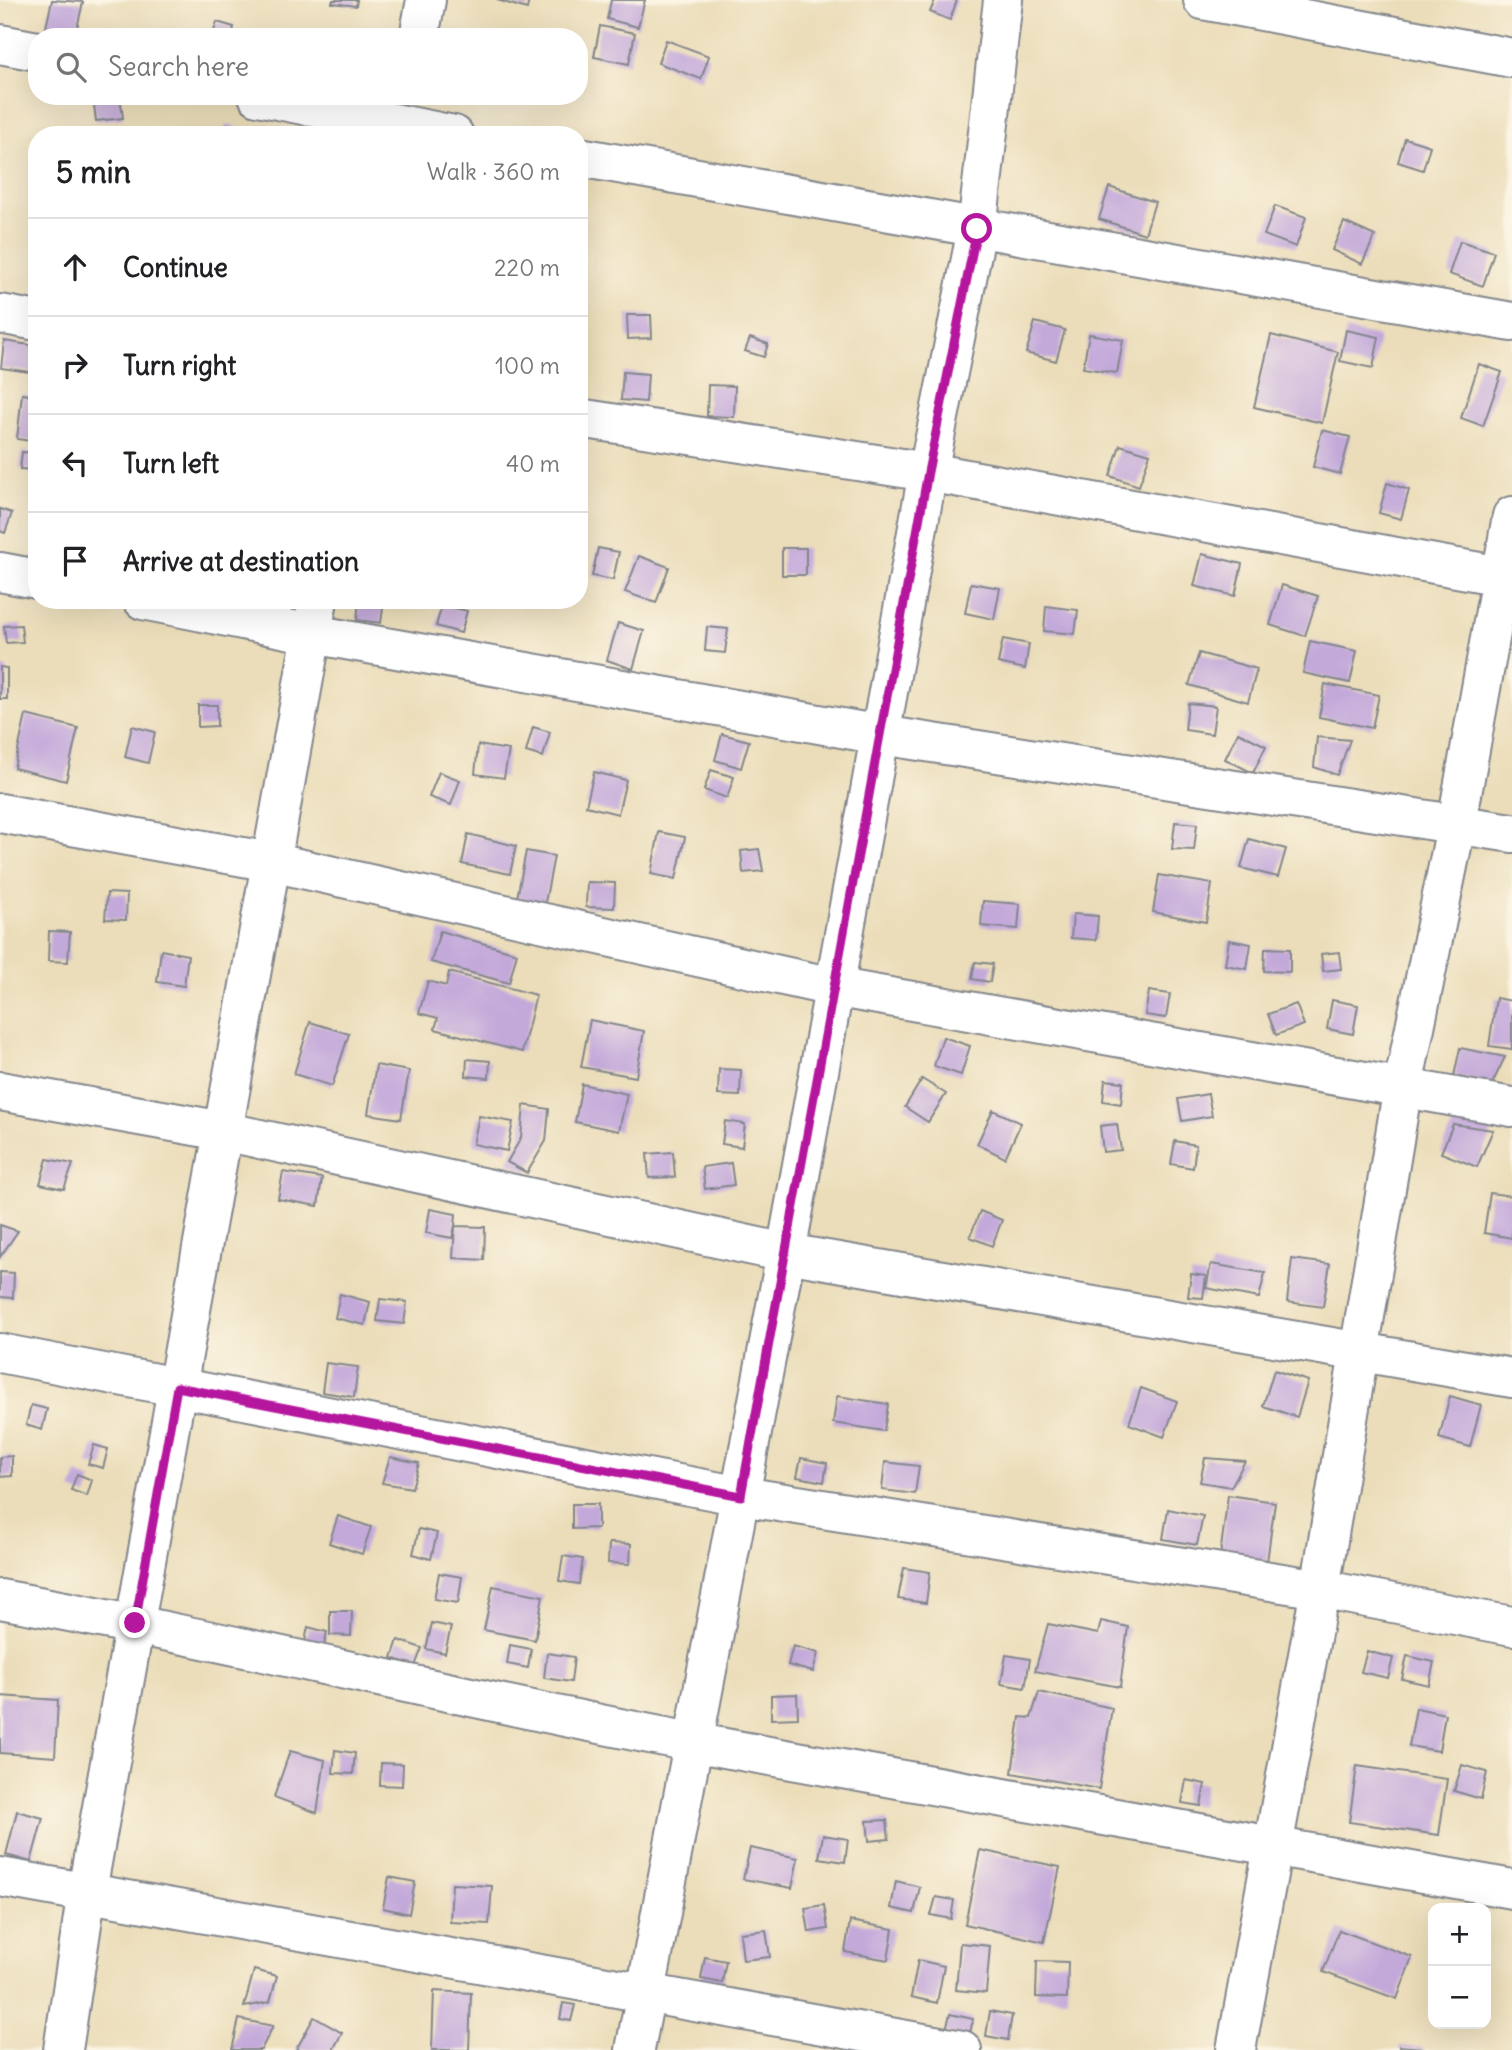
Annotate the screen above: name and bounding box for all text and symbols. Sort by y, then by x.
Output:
search box [28,28,588,105]
icon: search [52,48,90,86]
text: Search here [108,50,249,83]
text: 5 min [56,153,131,191]
text: Walk · 360 m [427,157,560,186]
route start [961,213,992,244]
icon: ahead [56,248,94,286]
text: Continue [123,251,228,284]
text: 220 m [494,253,560,282]
icon: right [56,346,94,384]
text: Turn right [123,349,236,382]
text: 100 m [495,351,560,380]
icon: left [56,444,94,482]
text: Turn left [123,447,219,480]
text: 40 m [506,449,560,478]
icon: arrive [56,542,94,580]
text: Arrive at destination [123,545,359,578]
route end [119,1607,150,1638]
map controls [1428,1903,1491,2029]
button: + [1428,1903,1491,1966]
button: − [1428,1966,1491,2029]

